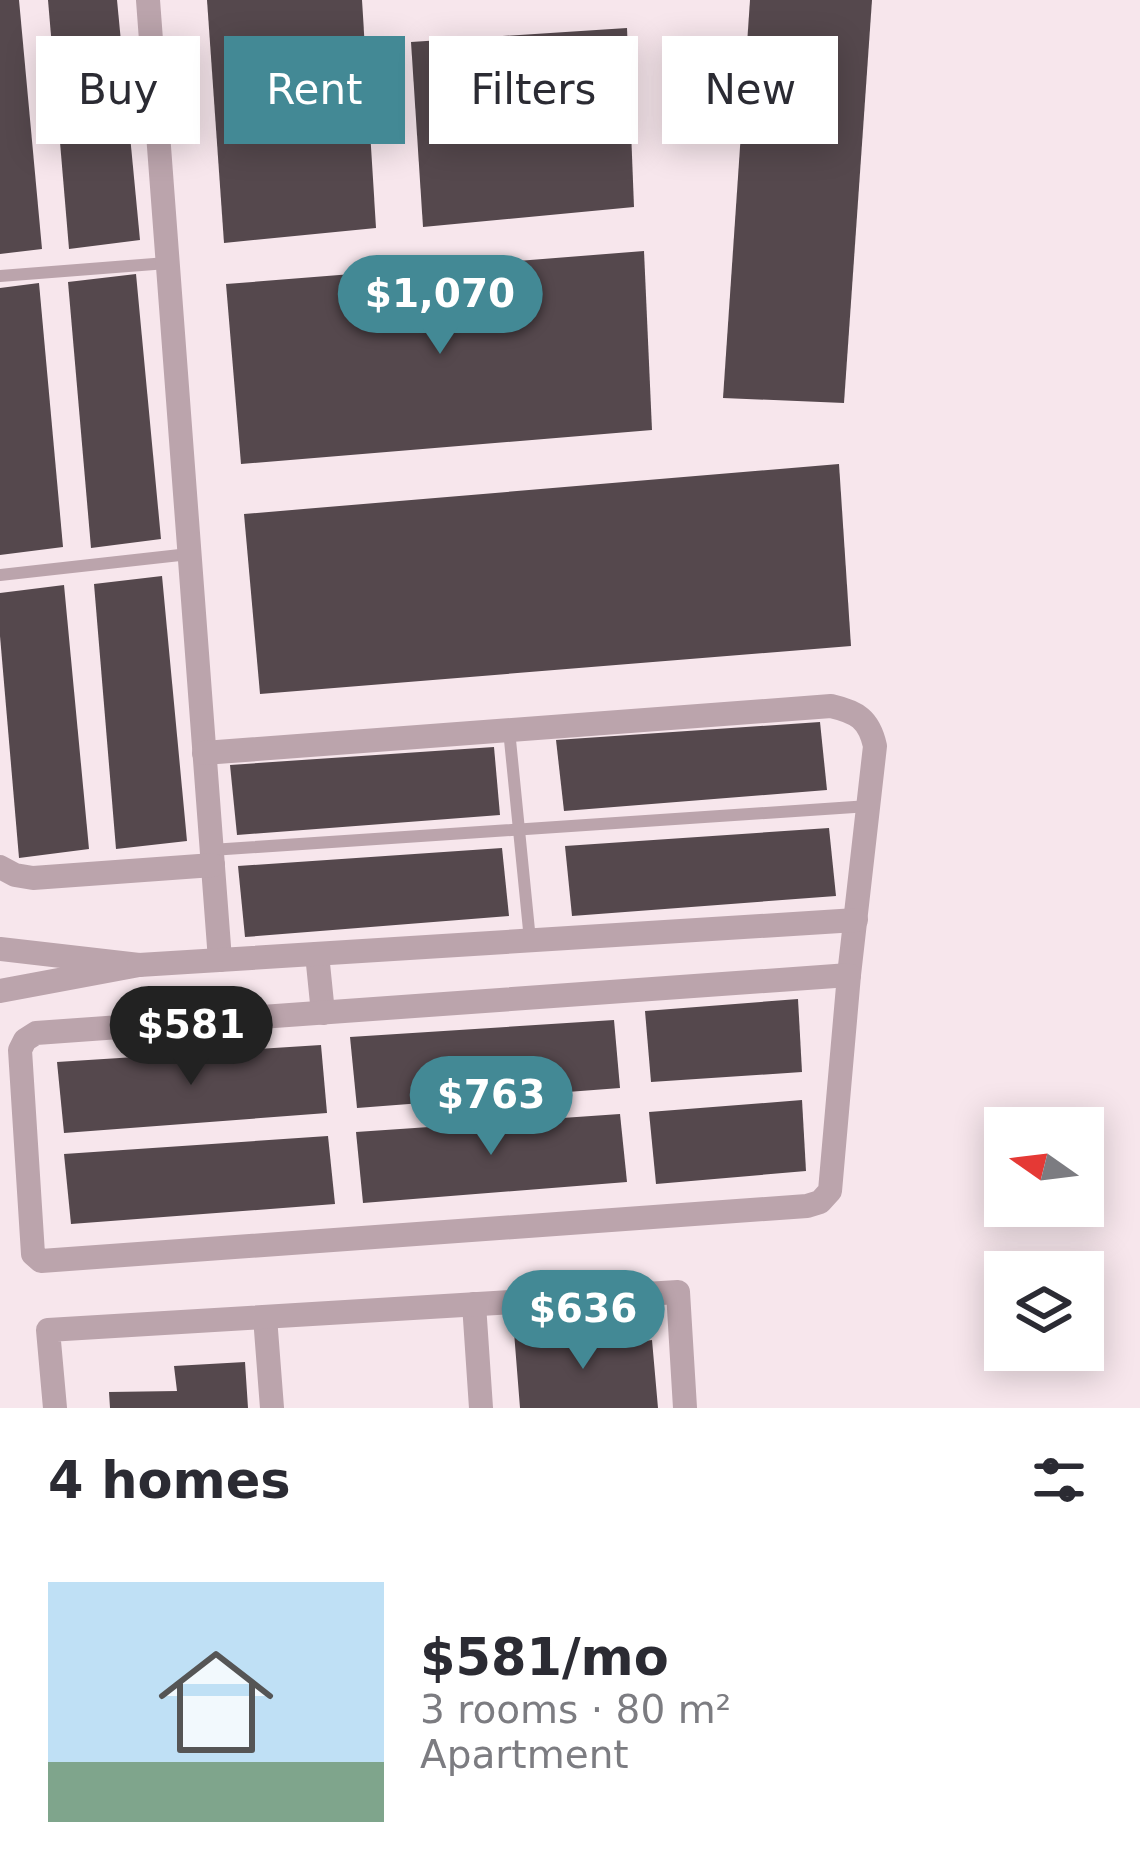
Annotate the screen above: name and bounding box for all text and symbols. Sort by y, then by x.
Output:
chip: Buy [36,36,200,144]
chip: Rent [224,36,405,144]
chip: Filters [429,36,638,144]
chip: New [662,36,838,144]
pin: $1,070 [342,255,538,357]
text: $1,070 [365,271,515,316]
pin: $581 [120,986,262,1088]
text: $581 [137,1002,245,1047]
pin: $763 [420,1056,562,1158]
text: $763 [437,1072,545,1117]
north arrow [984,1107,1104,1227]
map controls [984,1107,1104,1371]
button: layers [984,1251,1104,1371]
pin: $636 [512,1270,654,1372]
text: $636 [529,1286,637,1331]
icon: filters [1026,1447,1092,1513]
text: 4 homes [48,1451,291,1510]
text: $581/mo [420,1628,669,1687]
icon: home [144,1630,288,1774]
text: 3 rooms · 80 m² [420,1687,731,1732]
text: Apartment [420,1732,629,1777]

